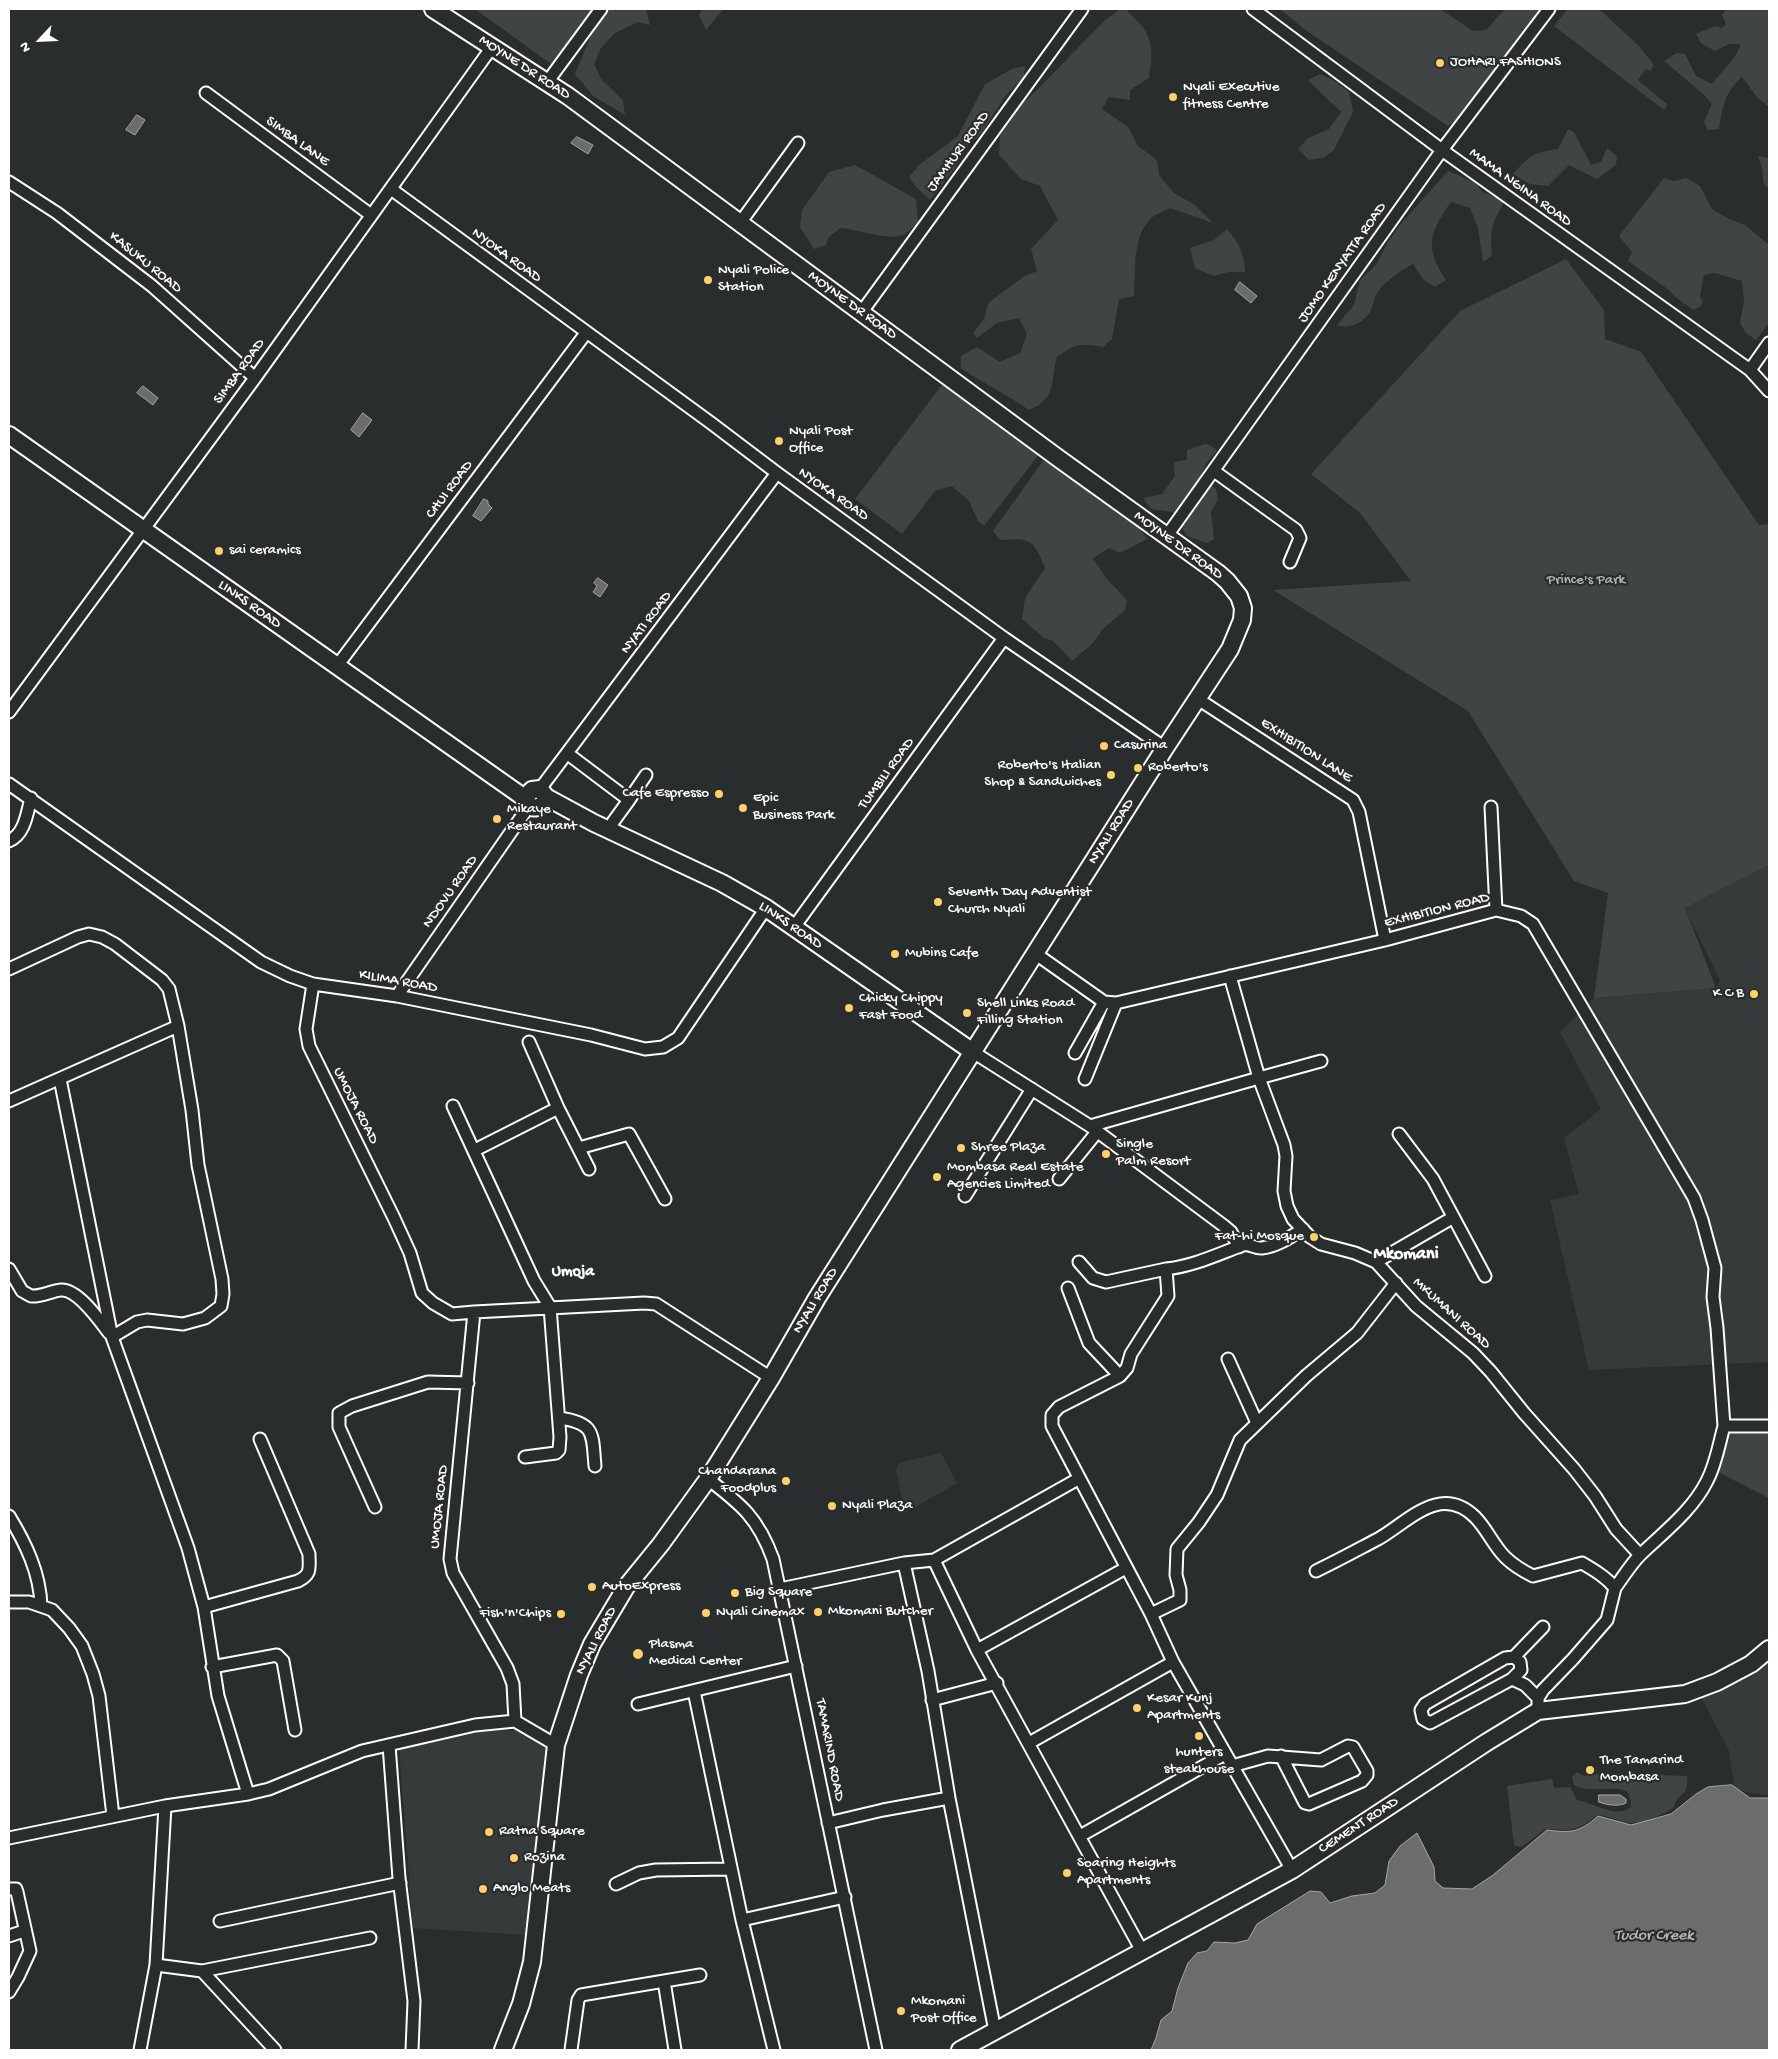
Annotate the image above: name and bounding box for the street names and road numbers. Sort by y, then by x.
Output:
street label: MOYNE DR ROAD [475,32,573,104]
street label: JAMHURI ROAD [924,108,994,196]
street label: SIMBA LANE [262,113,332,171]
street label: MAMA NGINA ROAD [1465,145,1575,231]
street label: JOMO KENYATTA ROAD [1295,199,1391,327]
street label: NYOKA ROAD [468,225,544,287]
street label: KASUKU ROAD [105,228,185,298]
street label: MOYNE DR ROAD [804,268,900,344]
street label: SIMBA ROAD [210,336,270,408]
street label: CHUI ROAD [422,457,478,523]
street label: NYOKA ROAD [794,464,872,526]
street label: MOYNE DR ROAD [1130,508,1226,584]
street label: LINKS ROAD [214,577,284,633]
street label: NYATI ROAD [618,588,676,658]
street label: EXHIBITION LANE [1257,715,1355,787]
street label: TUMBILI ROAD [855,735,919,813]
street label: NYALI ROAD [1085,796,1139,868]
street label: NDOVU ROAD [419,852,483,932]
street label: EXHIBITION ROAD [1382,889,1492,933]
street label: LINKS ROAD [755,898,825,954]
street label: KILIMA ROAD [357,966,439,998]
street label: UMOJA ROAD [328,1065,382,1147]
street label: NYALI ROAD [789,1265,843,1337]
street label: MKUMANI ROAD [1408,1274,1494,1354]
street label: UMOJA ROAD [427,1464,453,1550]
street label: NYALI ROAD [572,1604,622,1678]
street label: TAMARIND ROAD [810,1697,848,1803]
street label: CEMENT ROAD [1316,1793,1402,1859]

